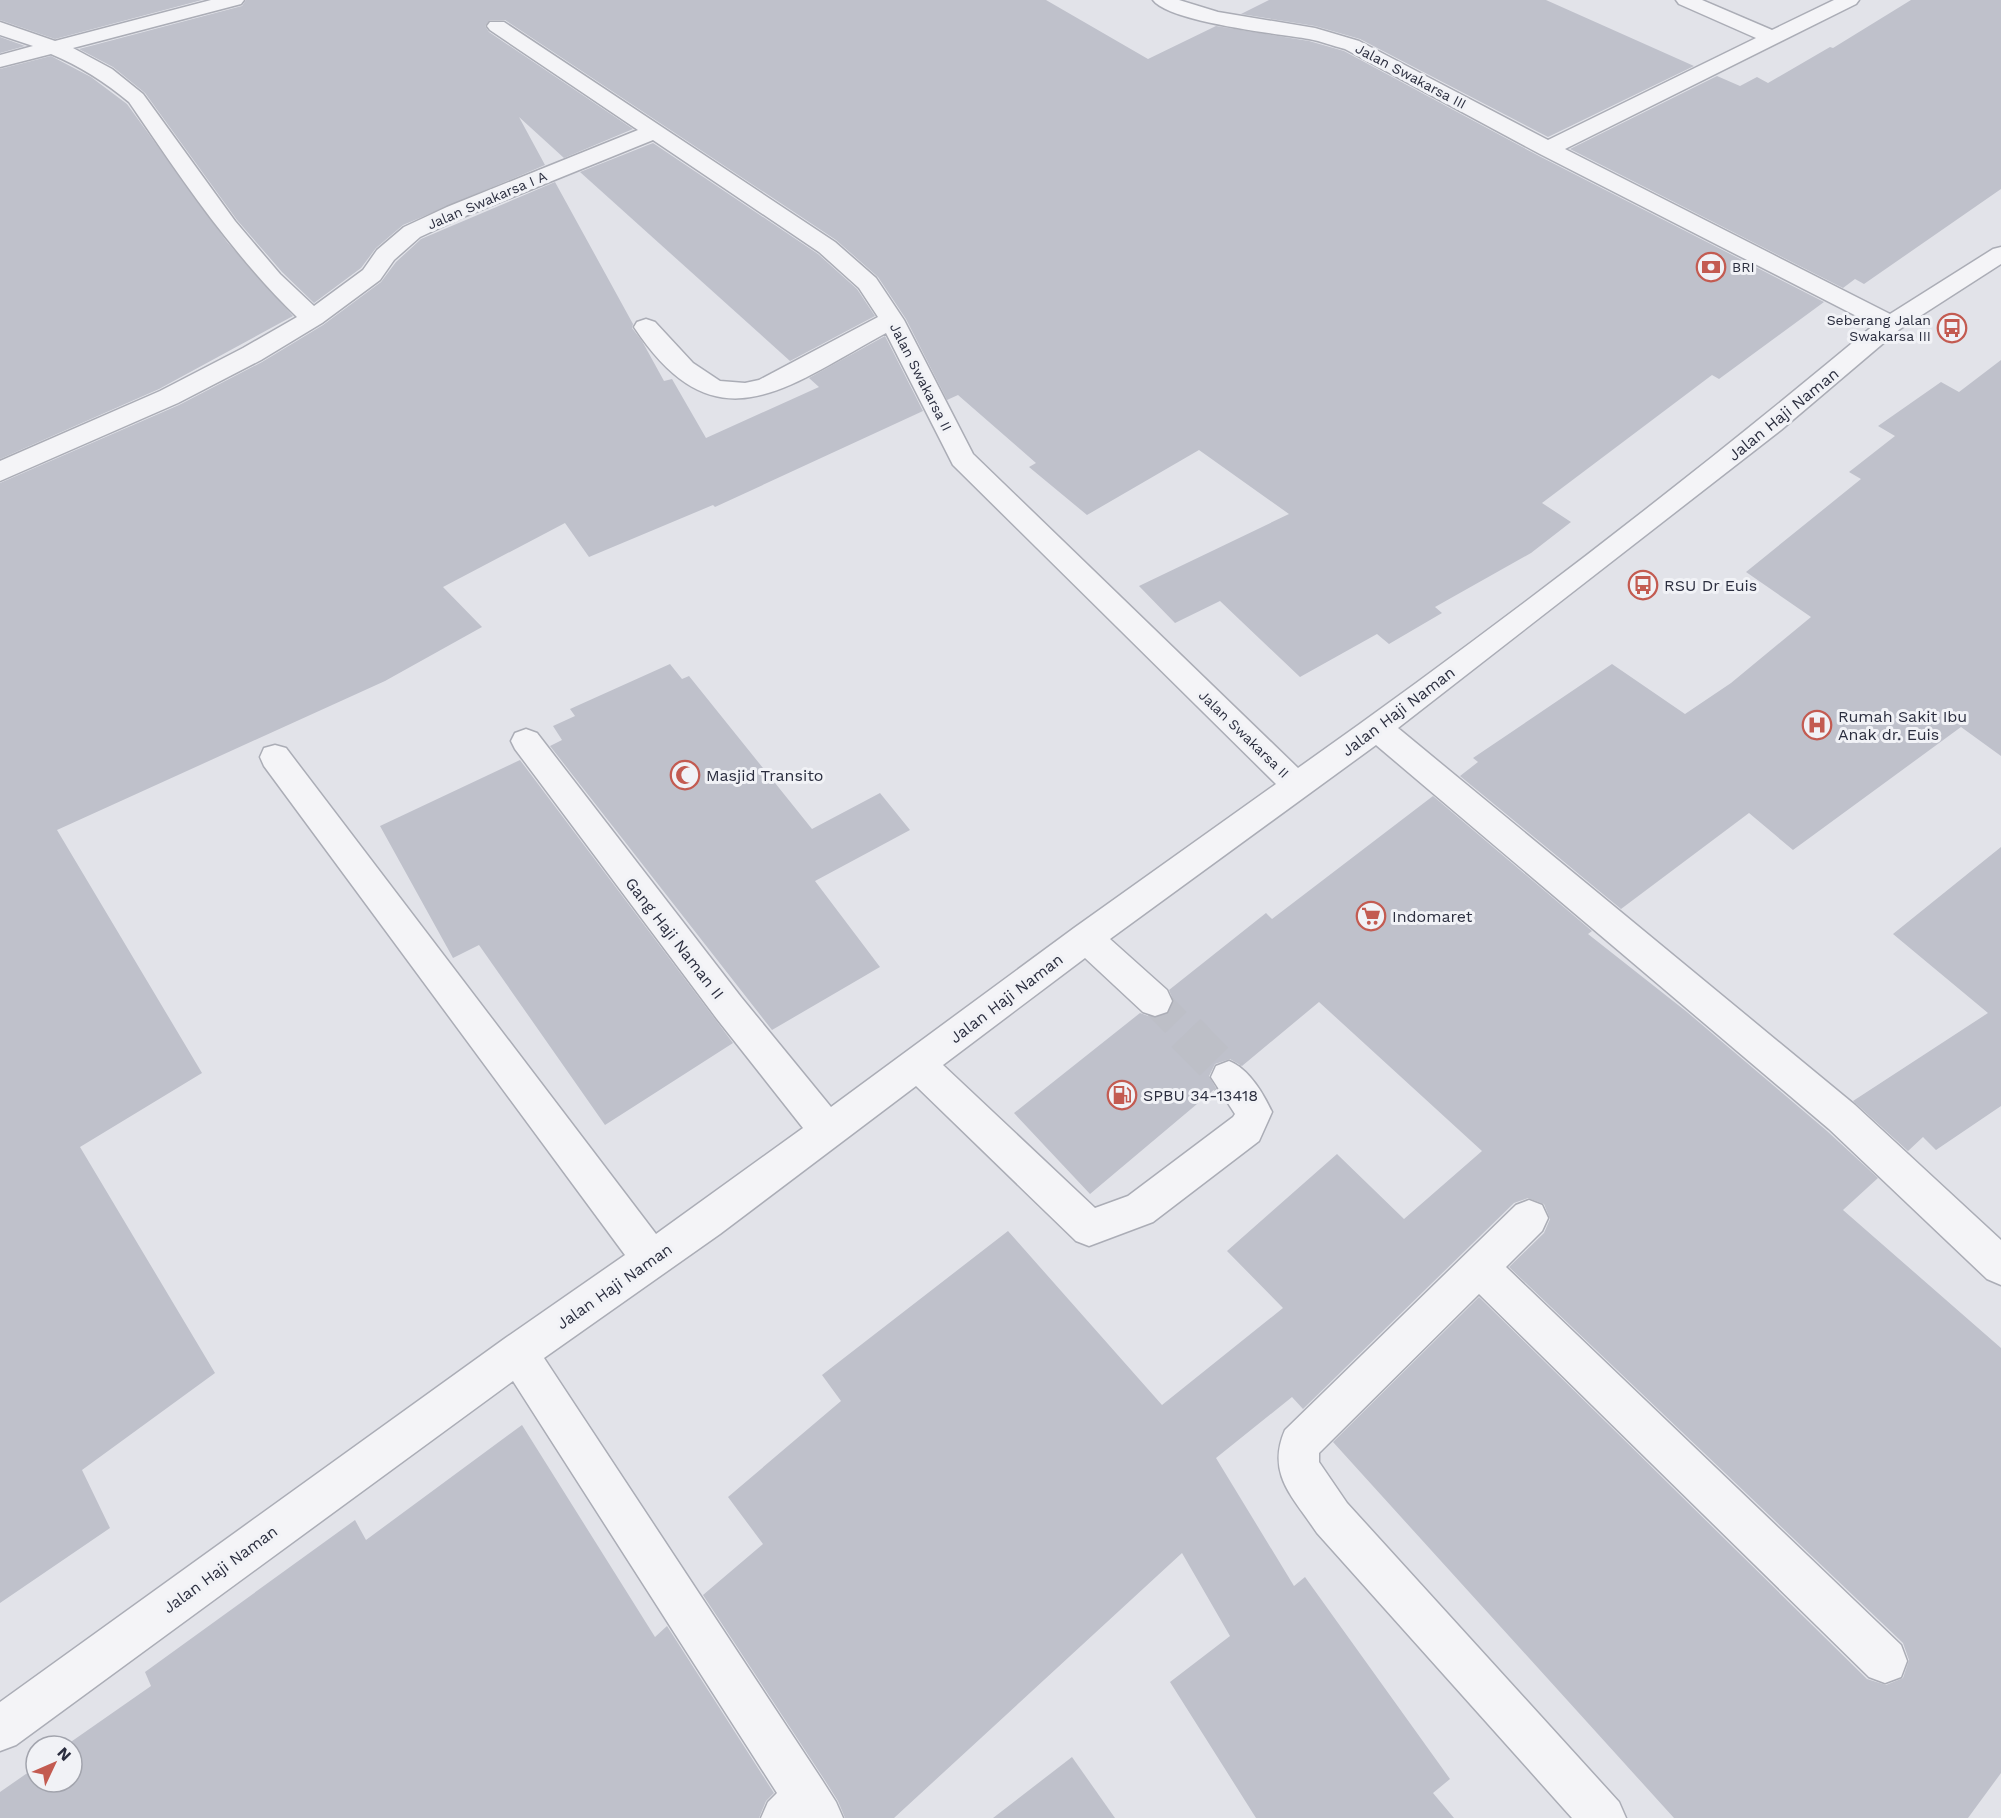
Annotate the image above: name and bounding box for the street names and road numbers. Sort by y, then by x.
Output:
street label: Jalan Swakarsa III [1353,40,1469,112]
street label: Jalan Swakarsa I A [425,168,549,232]
street label: Jalan Swakarsa II [887,320,955,434]
street label: Jalan Haji Naman [1724,364,1842,465]
street label: Jalan Haji Naman [1338,663,1459,760]
street label: Jalan Swakarsa II [1196,687,1292,781]
street label: Gang Haji Naman II [621,874,728,1003]
street label: Jalan Haji Naman [946,950,1067,1047]
street label: Jalan Haji Naman [553,1239,676,1333]
street label: Jalan Haji Naman [159,1522,281,1617]

